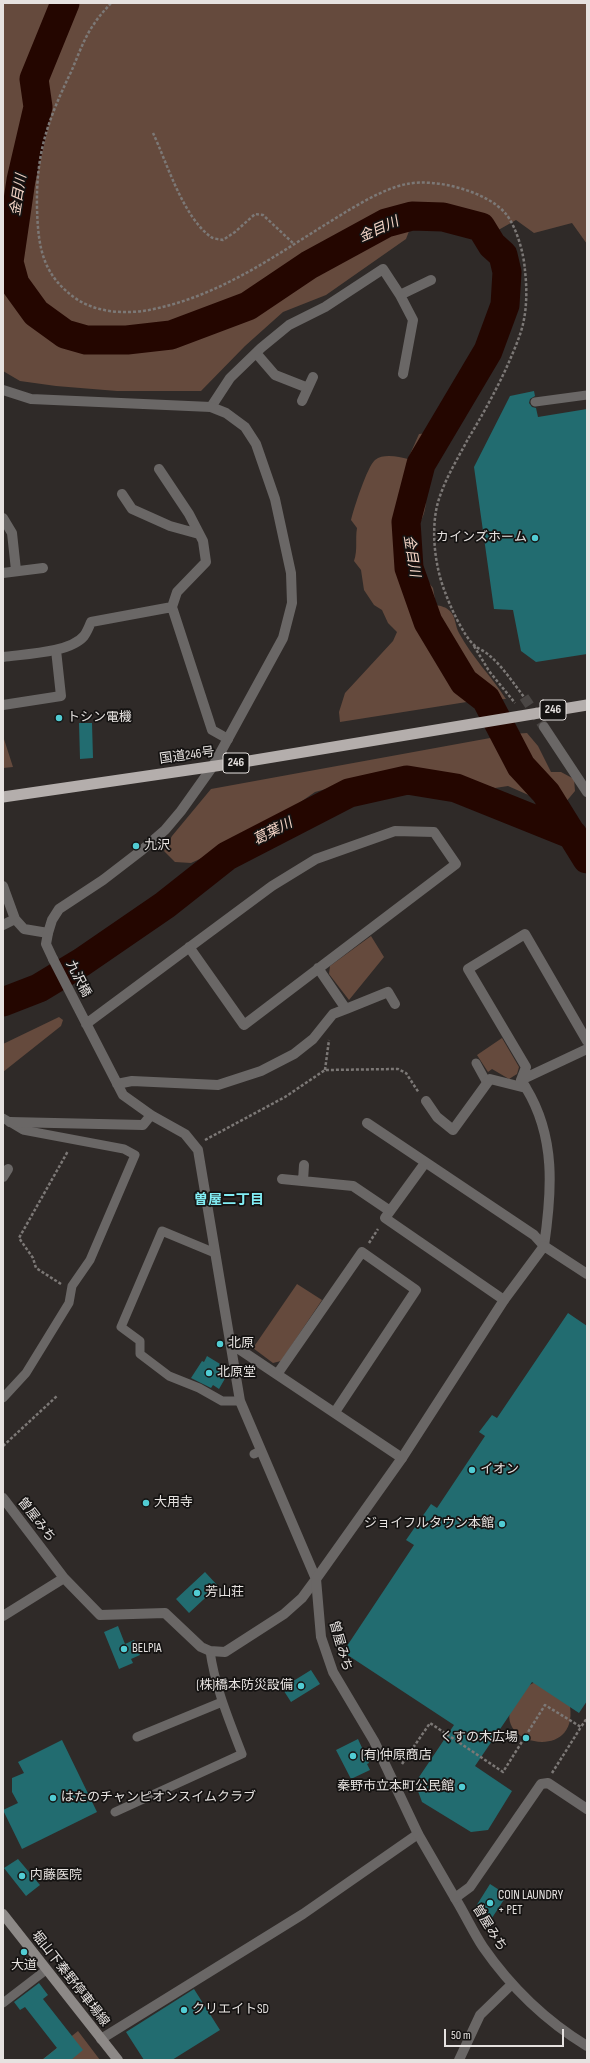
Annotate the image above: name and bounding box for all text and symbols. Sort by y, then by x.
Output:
water label: 金目川 [7,173,31,217]
water label: 金目川 [356,214,402,246]
place label: カインズホーム [436,530,527,546]
marker: カインズホーム [530,533,540,543]
water label: 金目川 [399,534,423,578]
road number: 246 [540,700,566,720]
place label: トシン電機 [67,710,132,726]
marker: トシン電機 [54,713,64,723]
street label: 国道246号 [158,744,216,768]
road number: 246 [223,753,249,773]
water label: 葛葉川 [250,815,296,849]
place label: 九沢 [144,838,170,854]
marker: 九沢 [131,841,141,851]
street label: 九沢橋 [62,958,94,1000]
district label: 曽屋二丁目 [194,1192,264,1208]
place label: 北原 [228,1336,254,1352]
marker: 北原 [215,1339,225,1349]
place label: 北原堂 [217,1365,256,1381]
marker: 北原堂 [204,1368,214,1378]
place label: イオン [480,1462,519,1478]
marker: イオン [467,1465,477,1475]
street label: 曽屋みち [14,1495,58,1545]
place label: 大用寺 [154,1495,193,1511]
marker: 大用寺 [141,1498,151,1508]
place label: ジョイフルタウン本館 [364,1516,494,1532]
marker: ジョイフルタウン本館 [497,1519,507,1529]
place label: 芳山荘 [205,1585,244,1601]
marker: 芳山荘 [192,1588,202,1598]
street label: 曽屋みち [325,1619,355,1673]
place label: BELPIA [132,1641,162,1657]
marker: BELPIA [119,1644,129,1654]
place label: (株)橋本防災設備 [196,1678,293,1694]
marker: (株)橋本防災設備 [296,1681,306,1691]
place label: くすの木広場 [440,1730,518,1746]
marker: くすの木広場 [521,1733,531,1743]
place label: (有)仲原商店 [361,1748,432,1764]
marker: (有)仲原商店 [348,1751,358,1761]
place label: 秦野市立本町公民館 [337,1779,454,1795]
marker: 秦野市立本町公民館 [457,1782,467,1792]
place label: はたのチャンピオンスイムクラブ [61,1790,256,1806]
marker: はたのチャンピオンスイムクラブ [48,1793,58,1803]
place label: 内藤医院 [30,1868,82,1884]
marker: 内藤医院 [17,1871,27,1881]
place label: COIN LAUNDRY + PET [498,1888,563,1919]
marker: COIN LAUNDRY + PET [485,1898,495,1908]
street label: 曽屋みち [469,1902,509,1954]
street label: 堀山下秦野停車場線 [28,1928,112,2030]
marker: 大道 [19,1947,29,1957]
place label: 大道 [11,1958,37,1974]
place label: クリエイトSD [192,2002,269,2018]
marker: クリエイトSD [179,2005,189,2015]
scale bar [446,2021,566,2047]
text: 50 m [451,2028,471,2043]

